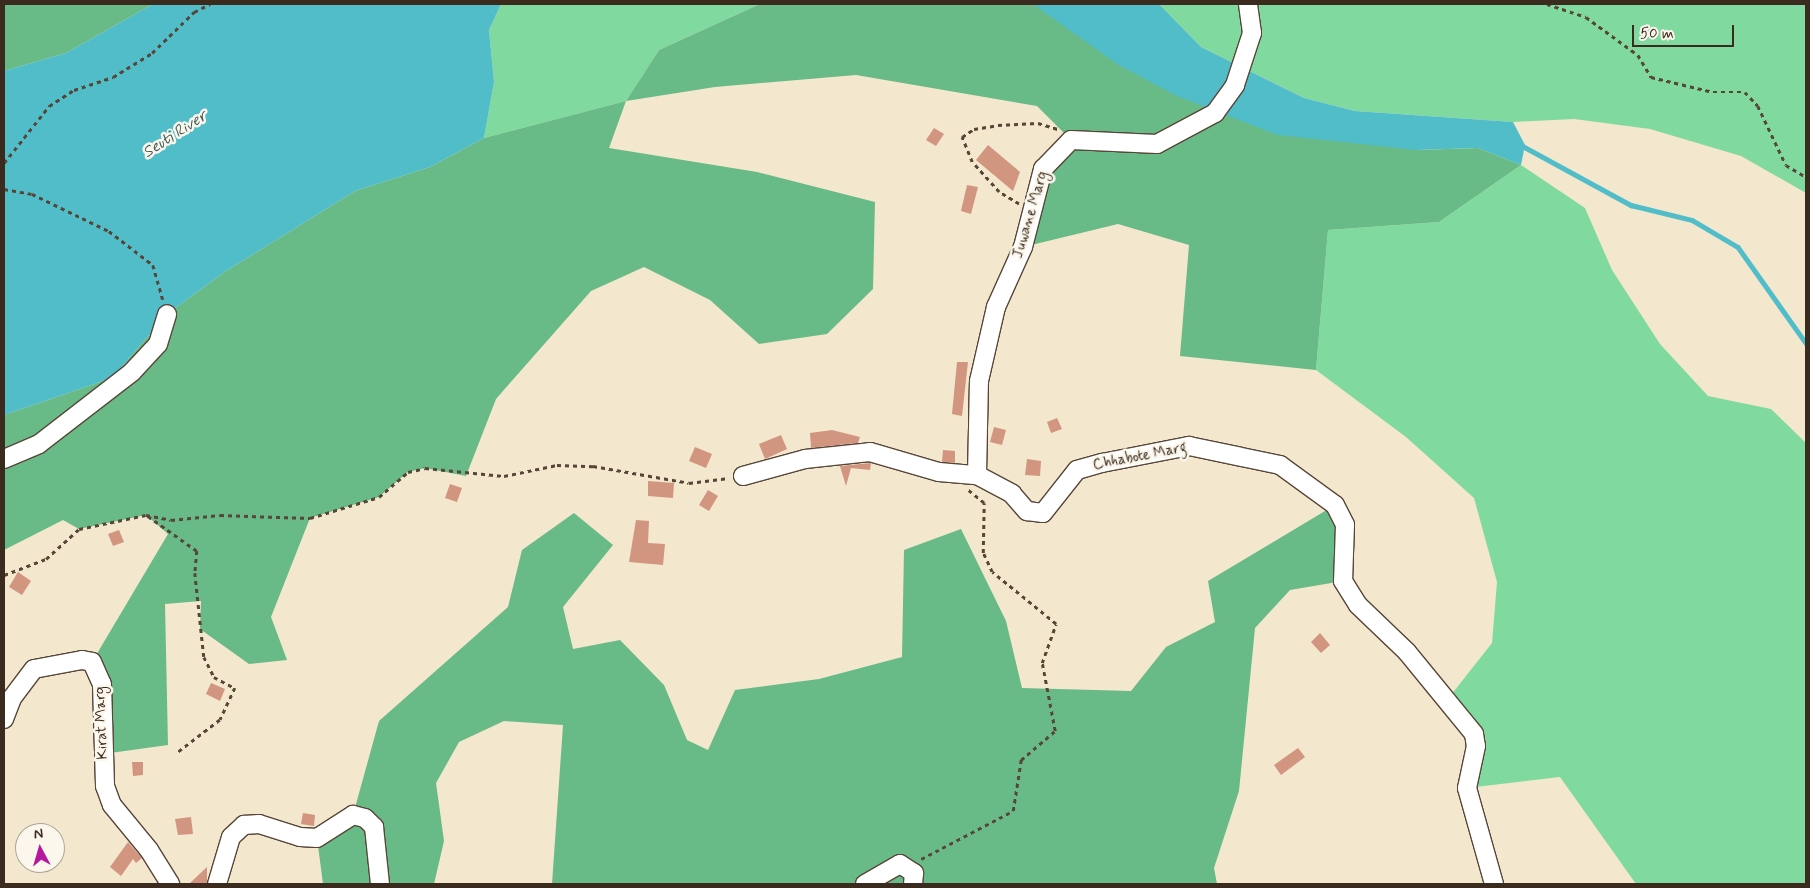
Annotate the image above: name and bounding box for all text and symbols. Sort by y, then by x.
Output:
scale bar [1635,15,1738,47]
text: 50 m [1640,24,1674,44]
water label: Seuti River [139,107,211,163]
street label: Juwane Marg [1009,169,1053,261]
street label: Chhabote Marg [1091,439,1189,475]
street label: Kirat Marg [92,687,112,759]
north arrow [15,823,65,873]
text: N [33,825,44,844]

